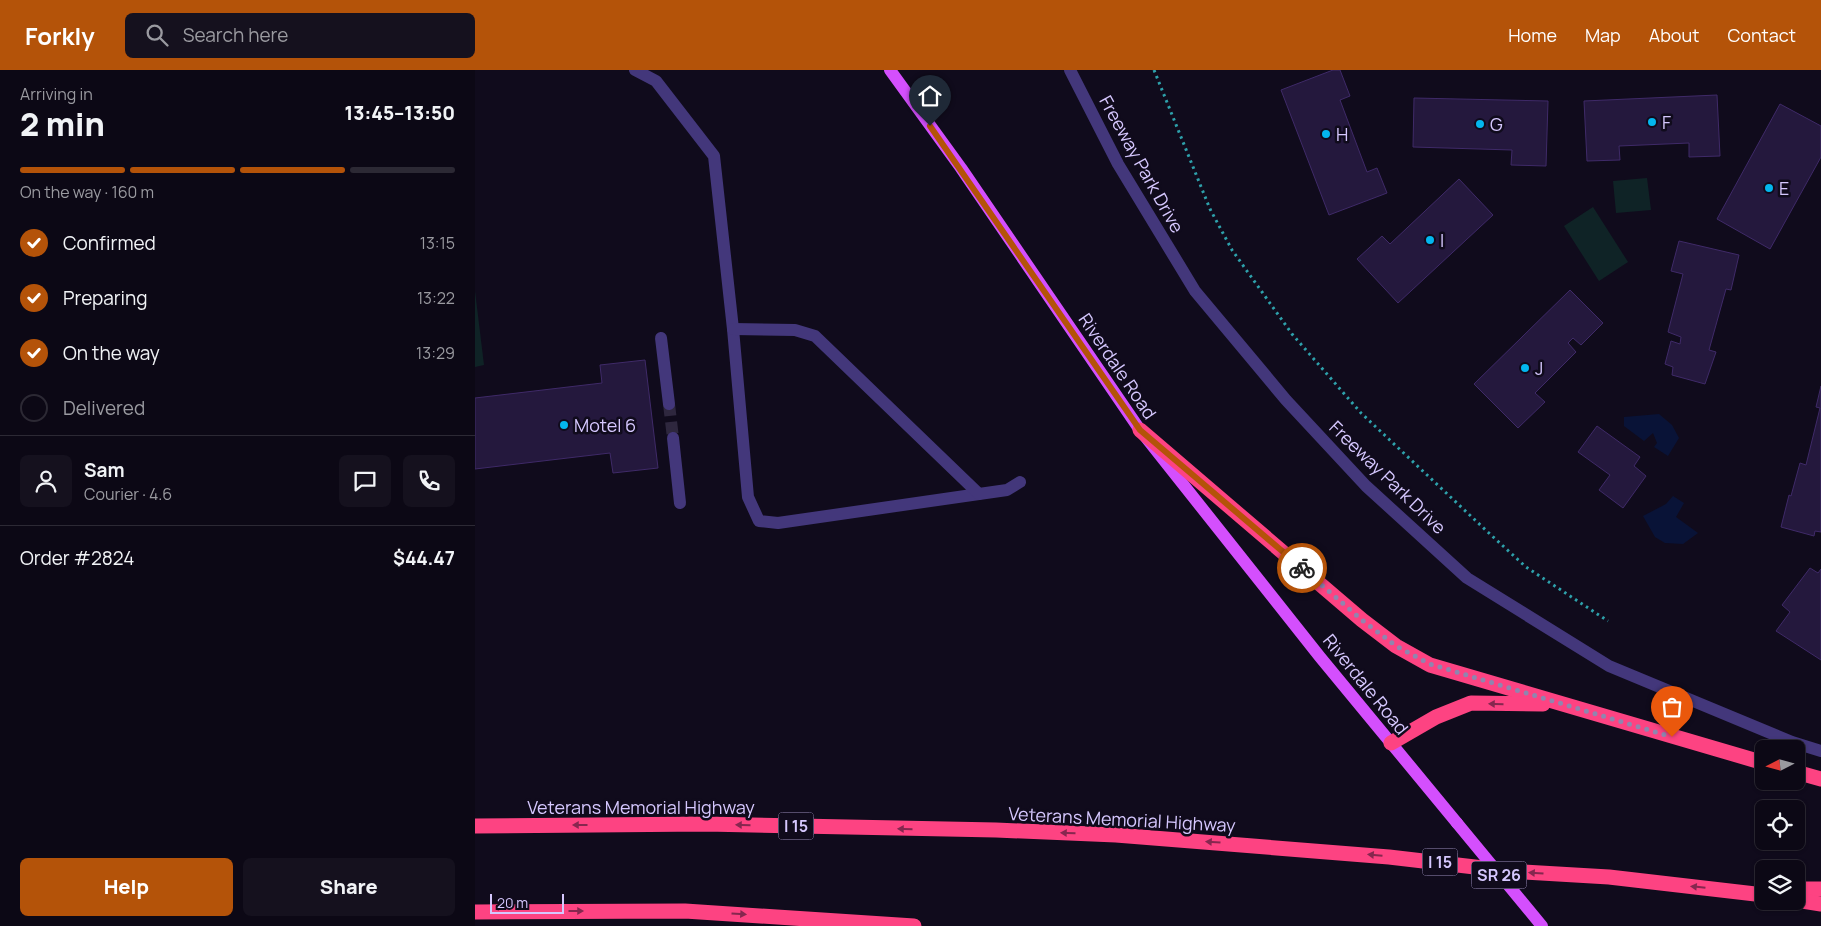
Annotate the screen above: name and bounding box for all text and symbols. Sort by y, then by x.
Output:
search box [125,13,475,58]
text: Forkly [25,19,95,52]
icon: search [143,21,171,49]
text: Search here [183,22,288,48]
text: Home [1508,23,1557,47]
text: Map [1585,23,1621,47]
text: About [1649,23,1699,47]
text: Contact [1727,23,1796,47]
pin [909,75,951,126]
icon: home [916,82,944,110]
text: Arriving in [20,83,93,105]
street label: Freeway Park Drive [1094,91,1190,237]
text: 13:45–13:50 [345,100,455,126]
text: 2 min [20,102,105,146]
place label: F [1662,110,1671,134]
place label: G [1490,112,1503,136]
marker: F [1646,116,1658,128]
marker: G [1474,118,1486,130]
place label: H [1336,122,1348,146]
marker: H [1320,128,1332,140]
place label: E [1779,176,1789,200]
text: On the way · 160 m [20,181,154,203]
marker: E [1763,182,1775,194]
place label: I [1440,228,1444,252]
icon: check [20,229,48,257]
text: Confirmed [63,230,156,256]
text: 13:15 [420,232,455,254]
marker: I [1424,234,1436,246]
icon: check [20,284,48,312]
text: Preparing [63,285,148,311]
text: 13:22 [417,287,455,309]
street label: Riverdale Road [1074,308,1162,424]
icon: check [20,339,48,367]
text: On the way [63,340,160,366]
text: 13:29 [416,342,455,364]
place label: J [1535,356,1543,380]
marker: J [1519,362,1531,374]
text: Delivered [63,395,145,421]
place label: Motel 6 [574,413,636,437]
street label: Freeway Park Drive [1324,415,1452,539]
marker: Motel 6 [558,419,570,431]
button: person [20,455,72,507]
button: chat [339,455,391,507]
button: phone [403,455,455,507]
text: Sam [84,457,125,483]
text: Courier · 4.6 [84,483,172,505]
courier [1277,543,1327,593]
text: Order #2824 [20,545,134,571]
text: $44.47 [393,545,455,571]
icon: bike [1288,554,1316,582]
street label: Riverdale Road [1318,629,1414,739]
pin [1651,686,1693,737]
icon: bag [1658,693,1686,721]
one-way arrow [1487,699,1503,707]
north arrow [1755,740,1805,790]
map controls [1755,740,1805,910]
street label: Veterans Memorial Highway [527,795,755,819]
button: locate [1755,800,1805,850]
street label: Veterans Memorial Highway [1008,801,1237,837]
road number: I 15 [779,812,813,839]
one-way arrow [735,821,751,829]
one-way arrow [572,822,588,830]
one-way arrow [897,824,913,832]
one-way arrow [1060,829,1076,837]
one-way arrow [1204,838,1220,846]
road number: I 15 [1423,849,1457,876]
one-way arrow [1366,851,1382,859]
button: Help [20,858,233,916]
button: Share [243,858,455,916]
button: layers [1755,860,1805,910]
road number: SR 26 [1471,862,1527,888]
one-way arrow [1528,868,1544,876]
one-way arrow [1690,882,1706,890]
scale bar [490,891,564,914]
text: 20 m [497,893,528,912]
one-way arrow [568,907,584,915]
one-way arrow [731,911,747,919]

